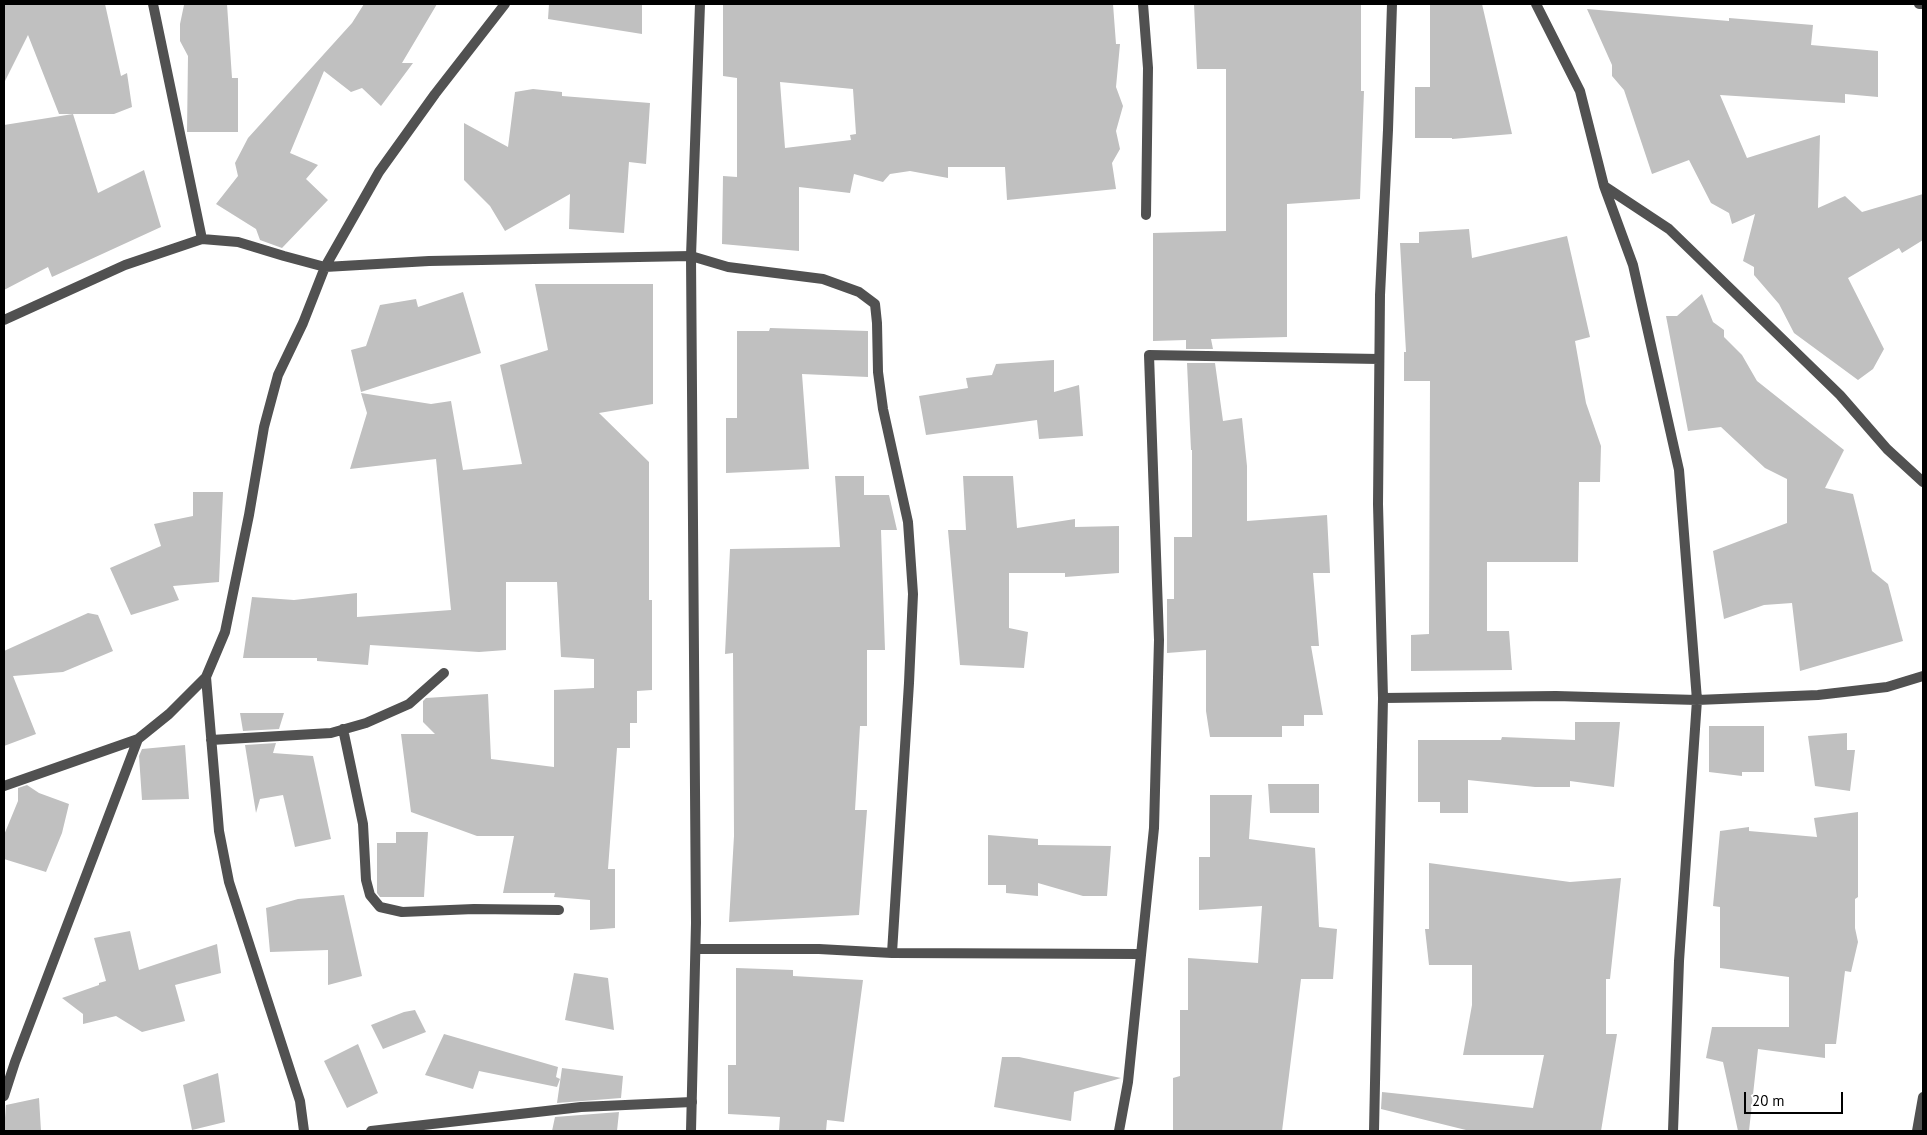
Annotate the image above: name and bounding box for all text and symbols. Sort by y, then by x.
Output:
scale bar [1747,1082,1846,1114]
text: 20 m [1752,1091,1785,1110]

